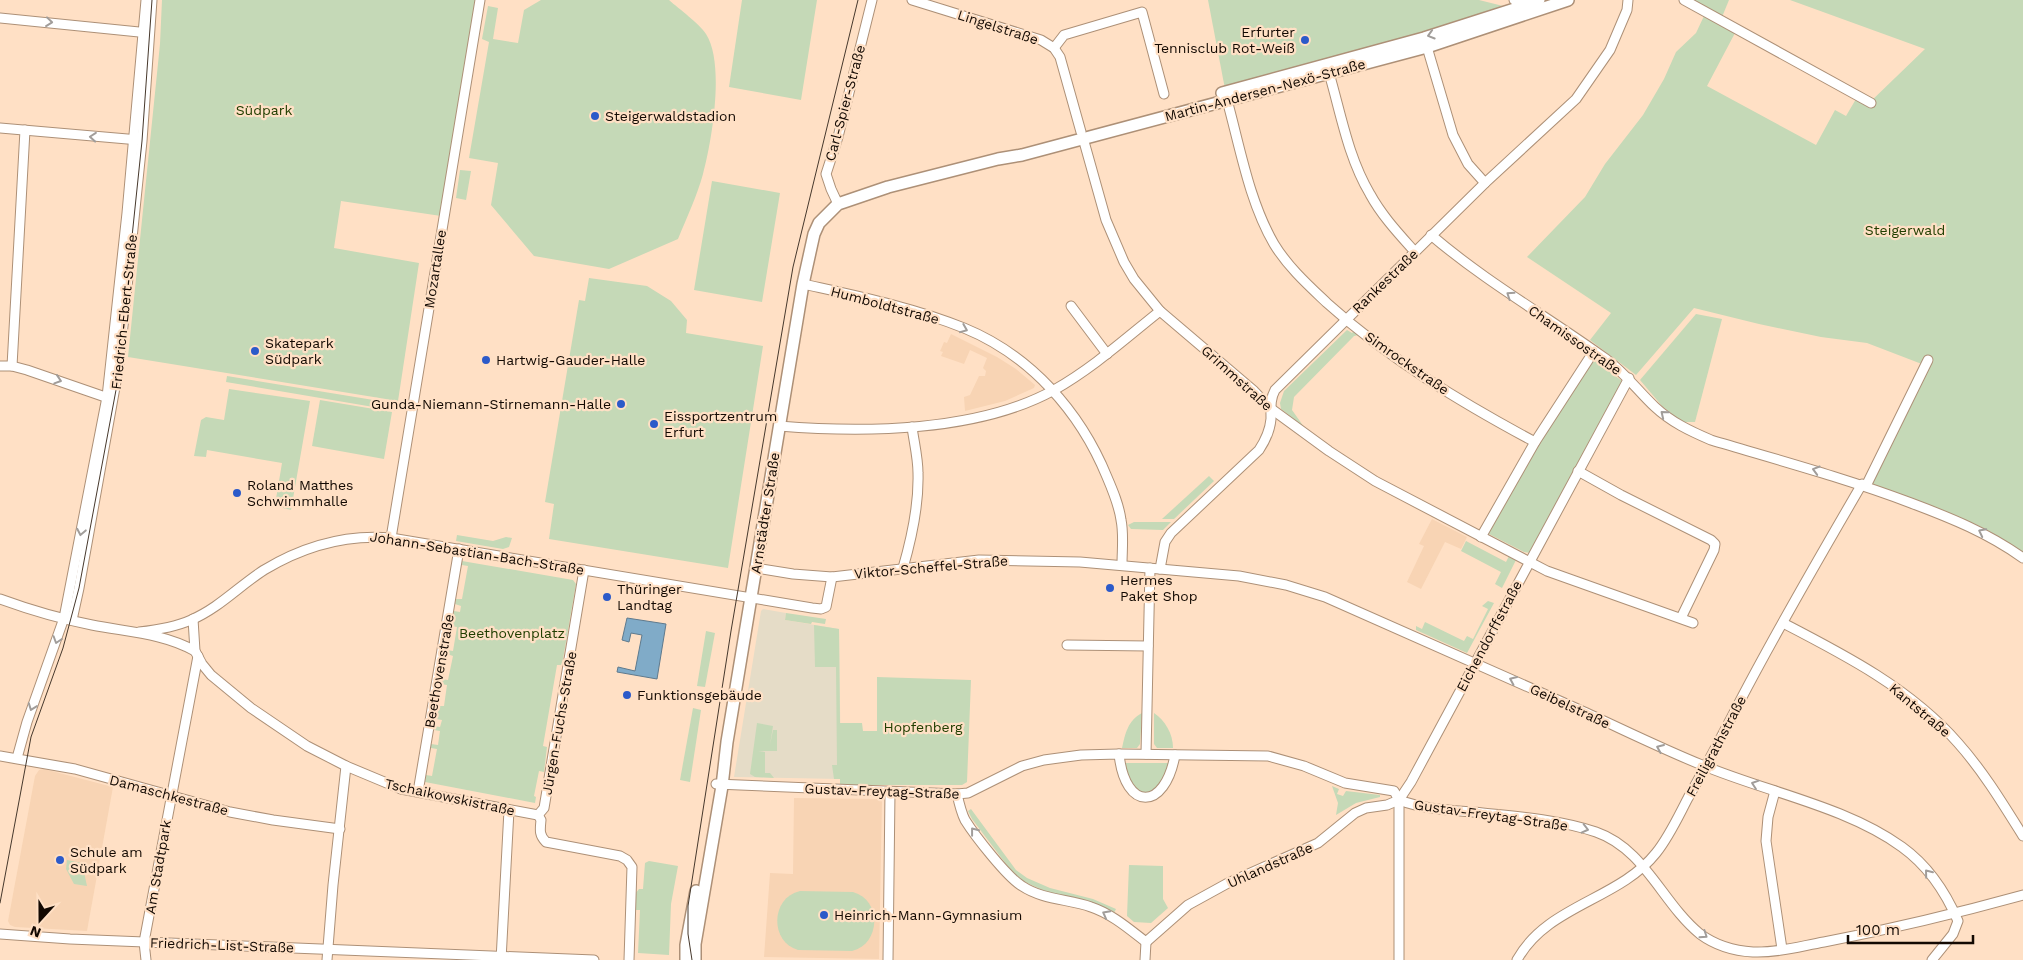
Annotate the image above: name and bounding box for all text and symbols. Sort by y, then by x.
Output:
street label: Lingelstraße [956,6,1040,48]
one-way arrow [45,16,53,27]
place label: Erfurter Tennisclub Rot-Weiß [1154,24,1295,56]
one-way arrow [1427,30,1435,40]
marker: Erfurter Tennisclub Rot-Weiß [1299,34,1311,46]
street label: Carl-Spier-Straße [822,43,868,163]
street label: Martin-Andersen-Nexö-Straße [1163,55,1367,125]
park label: Südpark [236,102,292,118]
place label: Steigerwaldstadion [605,108,736,124]
marker: Steigerwaldstadion [589,110,601,122]
one-way arrow [89,131,97,142]
park label: Steigerwald [1865,222,1945,238]
street label: Mozartallee [421,229,449,309]
street label: Friedrich-Ebert-Straße [108,234,140,390]
street label: Rankestraße [1349,246,1421,316]
street label: Humboldtstraße [829,283,941,327]
one-way arrow [1507,292,1516,301]
street label: Chamissostraße [1525,302,1625,378]
one-way arrow [959,323,967,333]
street label: Simrockstraße [1362,328,1452,398]
place label: Skatepark Südpark [265,335,334,367]
street label: Grimmstraße [1198,342,1276,414]
marker: Skatepark Südpark [249,345,261,357]
place label: Hartwig-Gauder-Halle [496,352,645,368]
marker: Hartwig-Gauder-Halle [480,354,492,366]
one-way arrow [54,374,62,384]
place label: Gunda-Niemann-Stirnemann-Halle [371,396,611,412]
marker: Gunda-Niemann-Stirnemann-Halle [615,398,627,410]
place label: Eissportzentrum Erfurt [664,408,777,440]
one-way arrow [1661,412,1670,420]
marker: Eissportzentrum Erfurt [648,418,660,430]
street label: Arnstädter Straße [748,451,782,575]
one-way arrow [1812,465,1820,475]
place label: Roland Matthes Schwimmhalle [247,477,353,509]
marker: Roland Matthes Schwimmhalle [231,487,243,499]
one-way arrow [76,528,87,537]
street label: Johann-Sebastian-Bach-Straße [369,528,585,578]
one-way arrow [1978,528,1987,538]
street label: Viktor-Scheffel-Straße [853,552,1009,582]
place label: Hermes Paket Shop [1120,572,1197,604]
street label: Eichendorffstraße [1453,578,1525,694]
place label: Thüringer Landtag [617,581,682,613]
marker: Hermes Paket Shop [1104,582,1116,594]
marker: Thüringer Landtag [601,591,613,603]
street label: Beethovenstraße [421,613,457,729]
park label: Beethovenplatz [459,625,565,641]
one-way arrow [53,635,63,644]
street label: Jürgen-Fuchs-Straße [538,650,580,796]
one-way arrow [1509,676,1518,686]
street label: Geibelstraße [1527,680,1613,732]
street label: Kantstraße [1886,680,1954,740]
place label: Funktionsgebäude [637,687,762,703]
marker: Funktionsgebäude [621,689,633,701]
street label: Freiligrathstraße [1683,693,1749,799]
one-way arrow [28,702,38,711]
park label: Hopfenberg [884,719,963,735]
one-way arrow [1656,744,1665,754]
street label: Damaschkestraße [108,771,230,819]
street label: Tschaikowskistraße [384,775,516,819]
street label: Gustav-Freytag-Straße [804,780,960,802]
one-way arrow [1751,780,1759,790]
street label: Gustav-Freytag-Straße [1413,796,1569,834]
street label: Am Stadtpark [142,819,174,915]
one-way arrow [1580,824,1588,834]
one-way arrow [971,827,980,837]
street label: Uhlandstraße [1225,839,1315,891]
place label: Schule am Südpark [70,844,143,876]
marker: Schule am Südpark [54,854,66,866]
one-way arrow [1926,870,1934,879]
north arrow [15,895,65,945]
place label: Heinrich-Mann-Gymnasium [834,907,1022,923]
marker: Heinrich-Mann-Gymnasium [818,909,830,921]
one-way arrow [1102,910,1111,920]
scale bar [1848,912,1973,944]
text: 100 m [1856,921,1900,939]
text: N [28,923,43,941]
one-way arrow [1698,929,1707,938]
street label: Friedrich-List-Straße [150,934,294,956]

